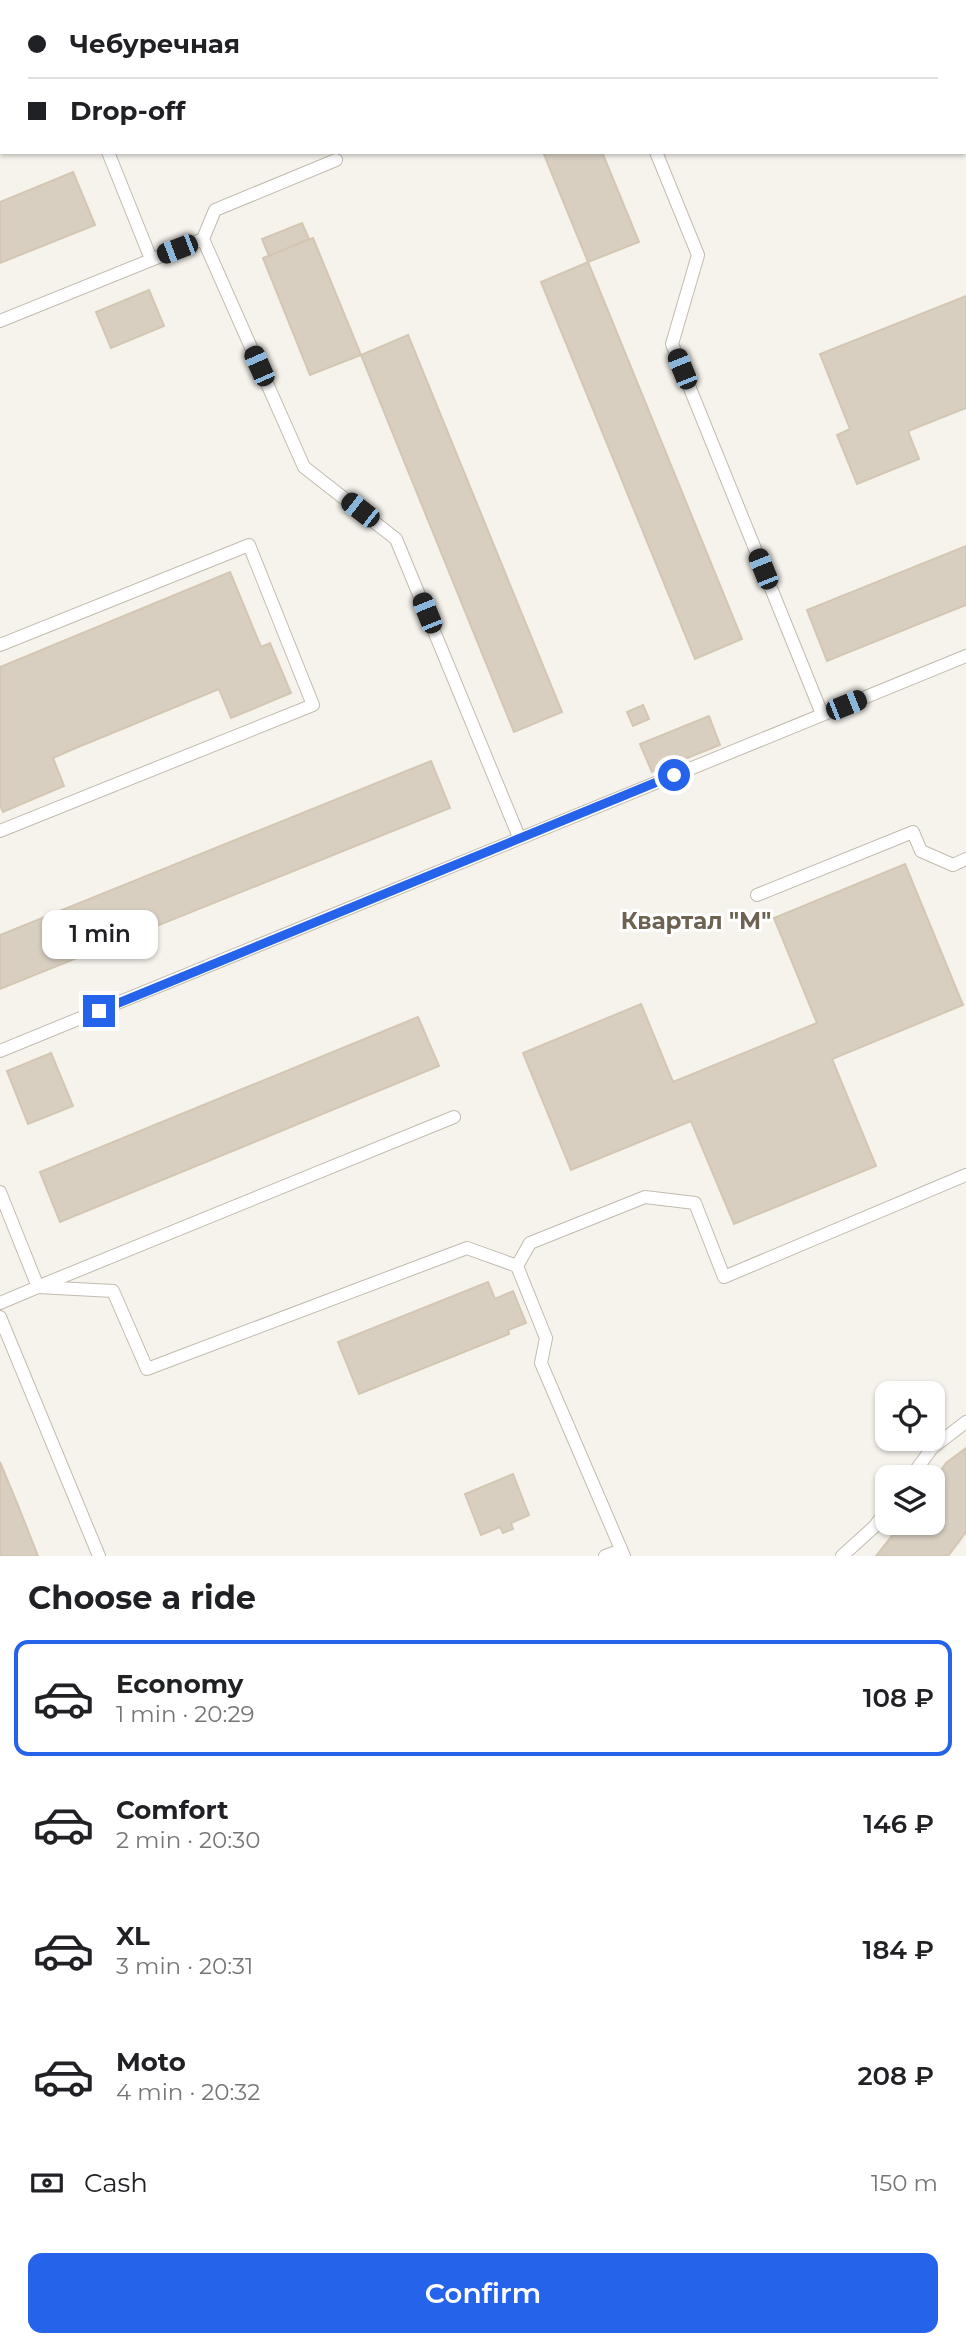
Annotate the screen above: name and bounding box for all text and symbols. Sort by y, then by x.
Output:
text: Чебуречная [70,28,240,60]
text: Drop-off [70,95,185,127]
car [154,232,201,266]
car [241,343,278,389]
car [665,346,700,392]
car [337,489,384,531]
car [746,546,781,592]
car [410,590,445,636]
car [823,687,870,723]
route start [658,759,690,791]
district label: Квартал "М" [621,907,771,935]
callout: 1 min [41,909,157,958]
text: 1 min [69,920,131,948]
route end [83,995,115,1027]
map controls [875,1381,945,1535]
button: locate [875,1381,945,1451]
button: layers [875,1465,945,1535]
text: Choose a ride [28,1578,256,1617]
icon: car [32,1667,95,1730]
text: Economy [116,1668,243,1700]
text: 108 ₽ [863,1682,934,1714]
text: 1 min · 20:29 [116,1700,255,1728]
icon: car [32,1793,95,1856]
text: Comfort [116,1794,228,1826]
text: 146 ₽ [863,1808,934,1840]
text: 2 min · 20:30 [116,1826,260,1854]
icon: car [32,1919,95,1982]
text: XL [116,1920,150,1952]
text: 184 ₽ [862,1934,934,1966]
text: 3 min · 20:31 [116,1952,253,1980]
icon: car [32,2045,95,2108]
text: Moto [116,2046,186,2078]
text: 208 ₽ [857,2060,934,2092]
text: 4 min · 20:32 [116,2078,260,2106]
icon: cash [28,2164,66,2202]
text: Cash [84,2167,148,2199]
text: 150 m [871,2169,938,2197]
button: Confirm [28,2253,938,2333]

